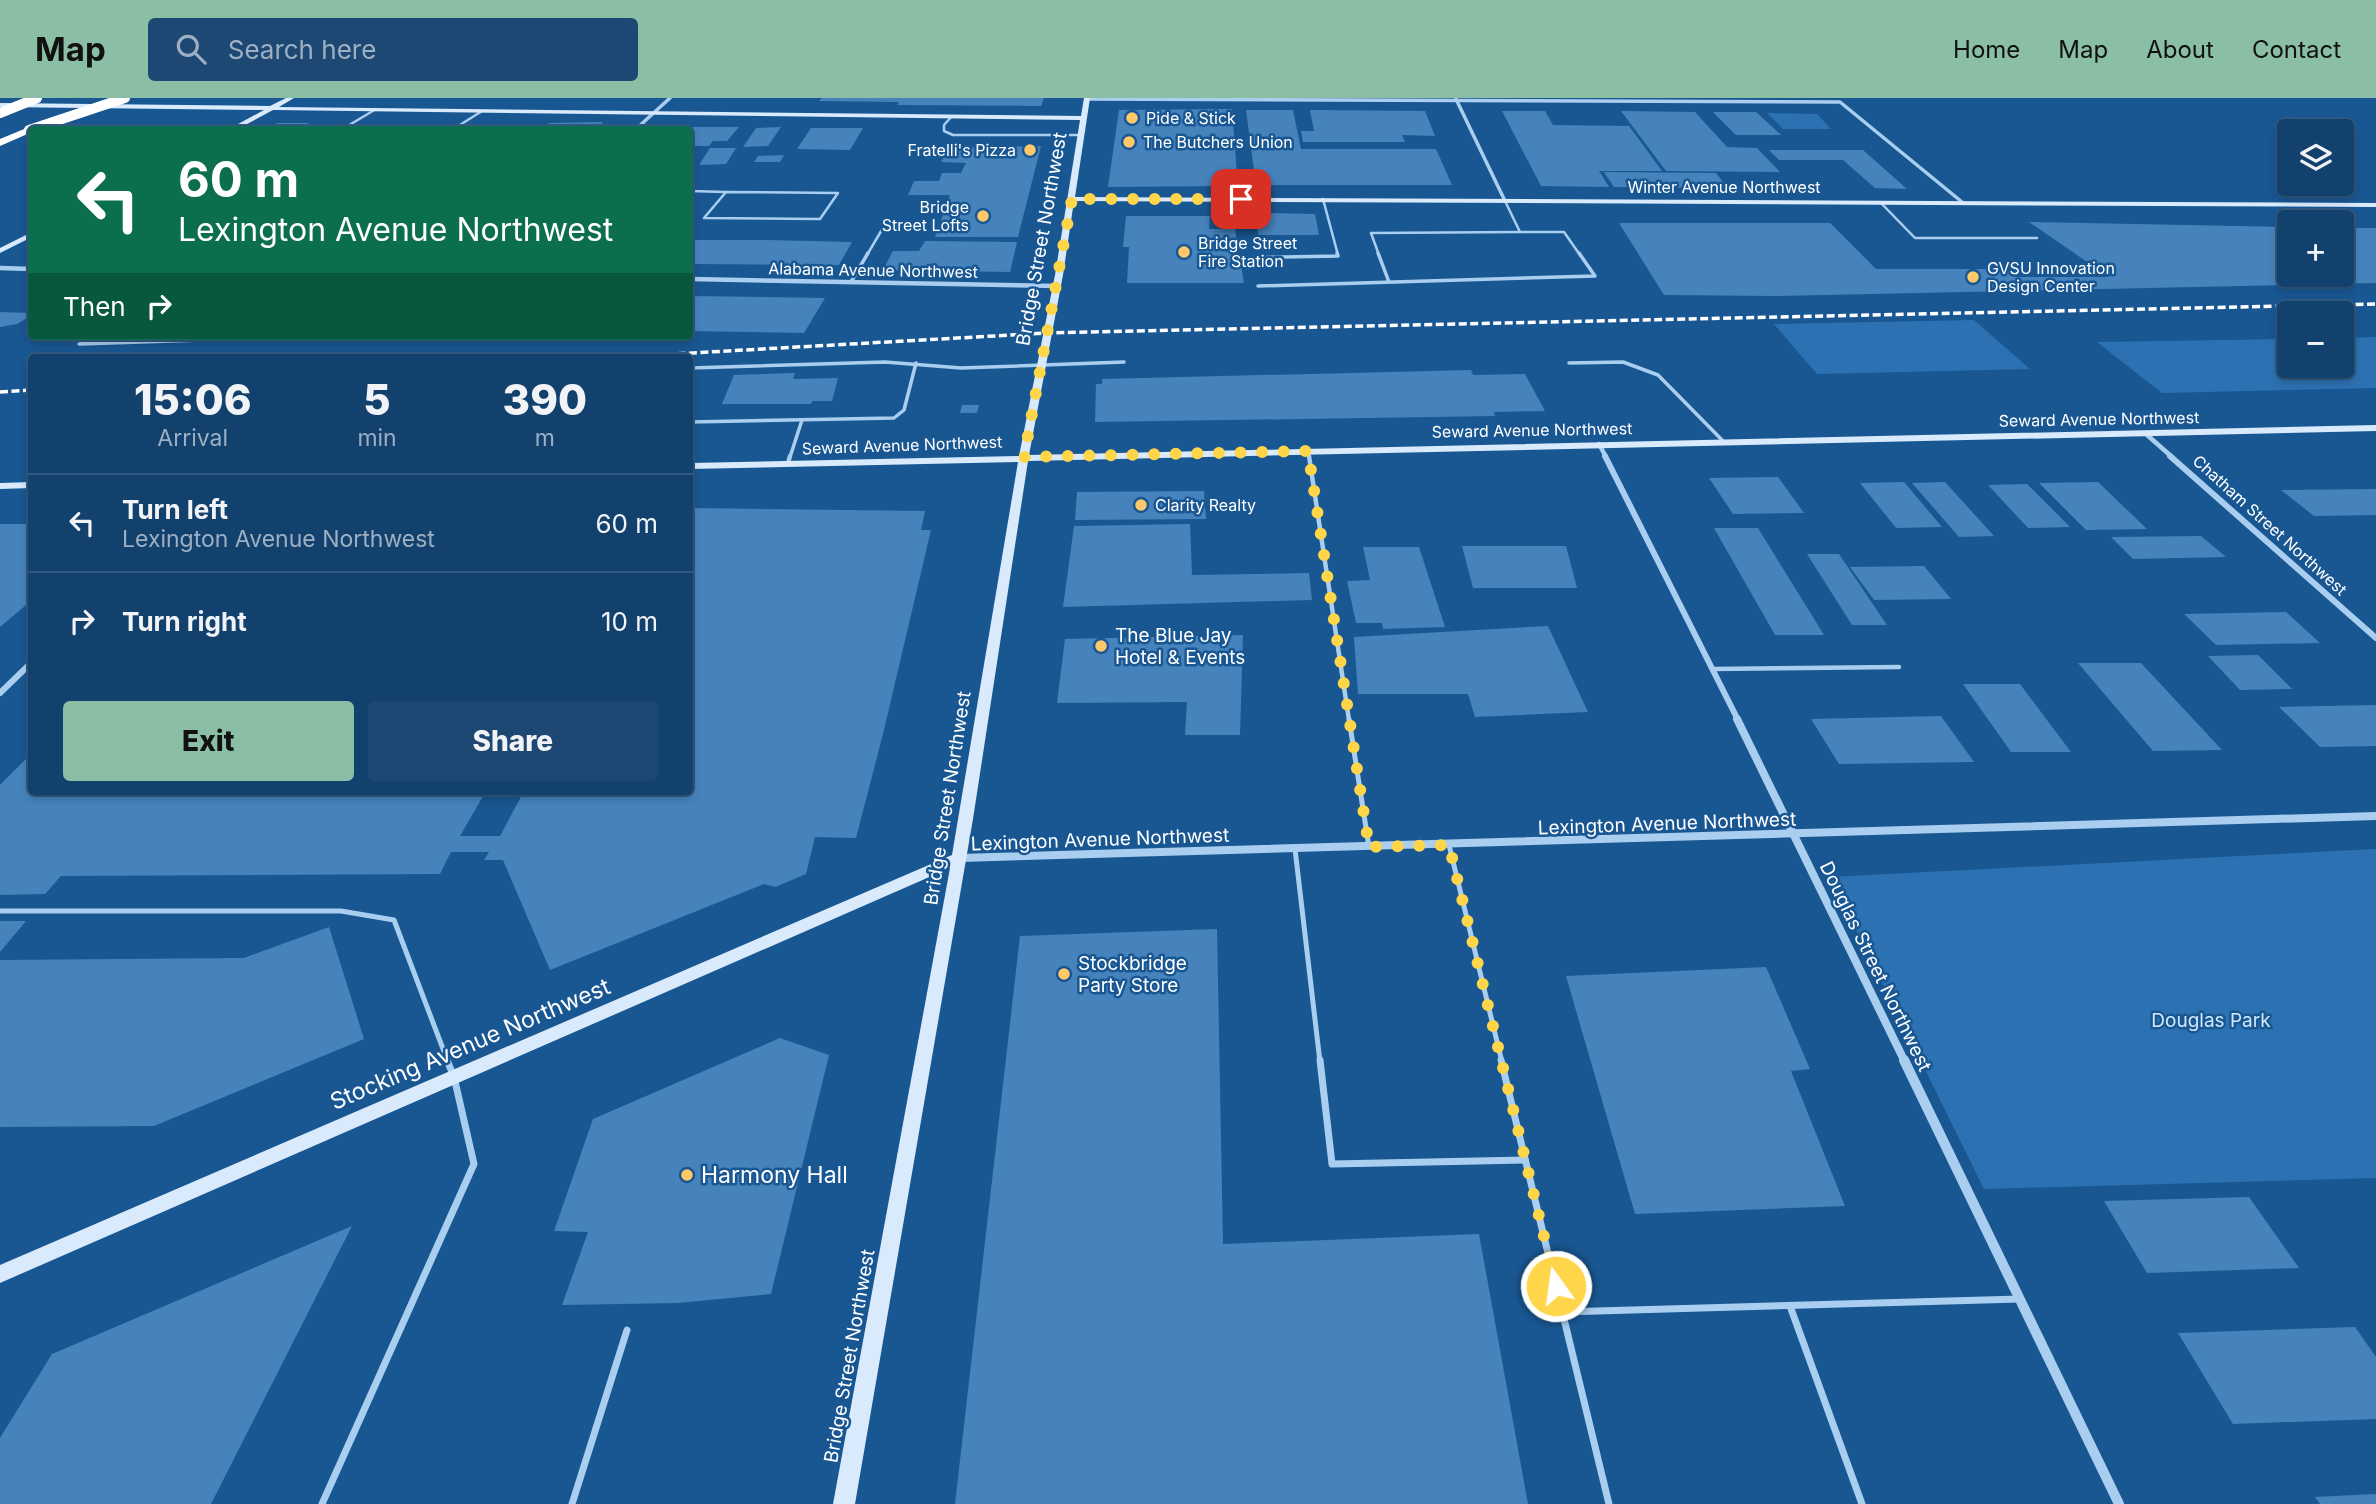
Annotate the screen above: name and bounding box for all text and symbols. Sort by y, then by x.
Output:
search box [148,18,638,81]
text: Map [35,29,106,69]
icon: search [172,30,210,68]
text: Search here [228,34,376,65]
text: Home [1953,35,2020,64]
text: Map [2058,35,2108,64]
text: About [2146,35,2214,64]
text: Contact [2252,35,2341,64]
place label: Pide & Stick [1146,108,1236,128]
marker: Pide & Stick [1124,110,1140,126]
map controls [2277,119,2354,378]
button: layers [2277,119,2354,196]
street label: Bridge Street Northwest [1011,131,1072,348]
place label: The Butchers Union [1143,132,1293,152]
marker: The Butchers Union [1121,134,1137,150]
place label: Fratelli's Pizza [907,140,1016,160]
marker: Fratelli's Pizza [1022,142,1038,158]
text: 60 m [178,150,299,209]
icon: left [63,154,154,245]
pin [1211,169,1271,229]
street label: Winter Avenue Northwest [1627,177,1821,197]
icon: arrive [1222,180,1260,218]
place label: Bridge Street Lofts [882,197,969,235]
marker: Bridge Street Lofts [975,208,991,224]
text: Lexington Avenue Northwest [178,210,613,249]
button: + [2277,210,2354,287]
place label: Bridge Street Fire Station [1198,233,1297,271]
marker: Bridge Street Fire Station [1176,244,1192,260]
street label: Alabama Avenue Northwest [768,258,978,282]
place label: GVSU Innovation Design Center [1987,258,2115,296]
marker: GVSU Innovation Design Center [1965,269,1981,285]
icon: right [140,287,178,325]
text: Then [63,291,126,322]
button: − [2277,301,2354,378]
text: 15:06 [134,374,251,425]
text: 5 [363,374,391,425]
text: 390 [503,374,587,425]
street label: Seward Avenue Northwest [1999,407,2199,431]
street label: Seward Avenue Northwest [1432,418,1632,442]
text: Arrival [157,424,228,452]
text: min [357,424,397,452]
text: m [535,424,555,452]
street label: Seward Avenue Northwest [801,432,1003,458]
street label: Chatham Street Northwest [2189,451,2351,599]
text: Turn left [122,494,228,525]
place label: Clarity Realty [1155,495,1256,515]
marker: Clarity Realty [1133,497,1149,513]
icon: left [63,504,101,542]
text: 60 m [595,508,658,539]
text: Lexington Avenue Northwest [122,525,435,553]
icon: right [63,602,101,640]
text: Turn right [122,606,247,637]
text: 10 m [601,606,658,637]
place label: The Blue Jay Hotel & Events [1115,624,1245,669]
marker: The Blue Jay Hotel & Events [1093,638,1109,654]
street label: Bridge Street Northwest [919,689,976,907]
button: Exit [63,701,354,781]
button: Share [368,701,658,781]
street label: Lexington Avenue Northwest [1537,807,1797,840]
street label: Lexington Avenue Northwest [970,823,1230,856]
street label: Douglas Street Northwest [1815,857,1936,1075]
place label: Stockbridge Party Store [1078,952,1187,997]
marker: Stockbridge Party Store [1056,966,1072,982]
street label: Stocking Avenue Northwest [326,972,615,1116]
park label: Douglas Park [2151,1009,2271,1032]
place label: Harmony Hall [701,1161,848,1189]
marker: Harmony Hall [679,1167,695,1183]
street label: Bridge Street Northwest [819,1248,880,1465]
position arrow [1519,1249,1593,1323]

